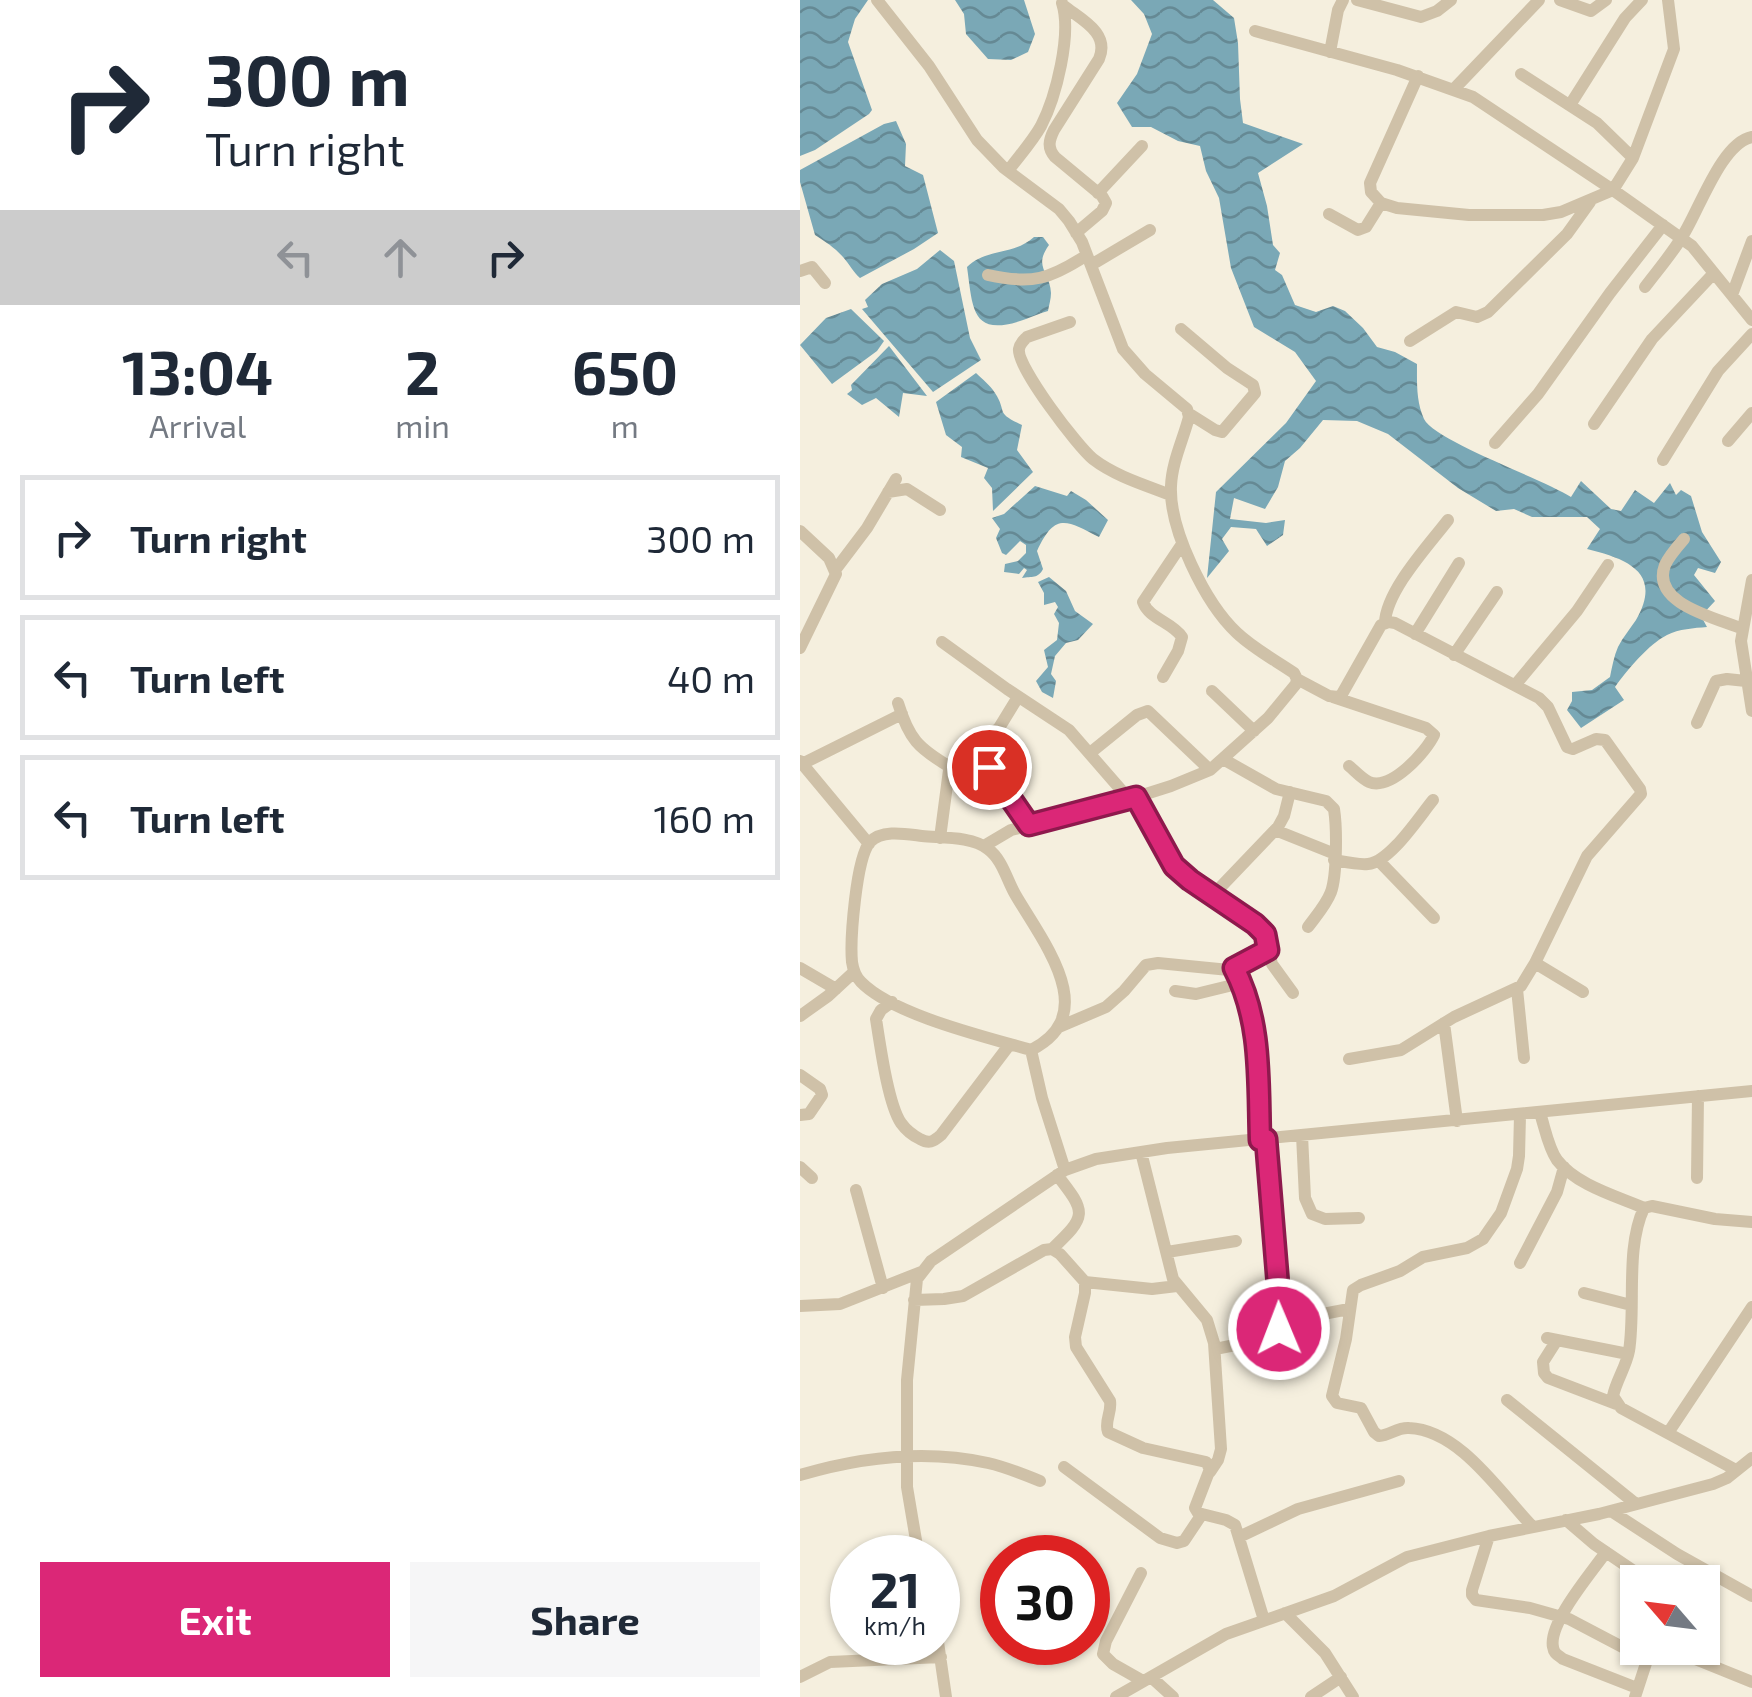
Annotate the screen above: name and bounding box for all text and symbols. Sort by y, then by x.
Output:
text: 300 m [205,36,410,120]
icon: right [40,40,170,170]
text: Turn right [205,121,405,175]
icon: left [268,230,323,285]
icon: ahead [373,230,428,285]
icon: right [478,230,533,285]
text: 13:04 [122,335,273,407]
text: 2 [405,335,440,407]
text: 650 [572,335,678,407]
text: Arrival [149,406,246,444]
text: min [395,406,450,444]
text: m [611,406,639,444]
icon: right [45,510,100,565]
text: Turn right [130,515,307,561]
text: 300 m [646,515,755,561]
icon: left [45,650,100,705]
text: Turn left [130,655,285,701]
text: 40 m [667,655,755,701]
pin [947,725,1032,810]
icon: arrive [962,740,1017,795]
icon: left [45,790,100,845]
text: Turn left [130,795,285,841]
text: 160 m [653,795,755,841]
position arrow [1227,1277,1331,1381]
speed limit sign: 30 [980,1535,1110,1665]
text: 21 [870,1558,920,1618]
button: Exit [40,1562,390,1677]
button: Share [410,1562,760,1677]
north arrow [1620,1565,1720,1665]
map controls [1620,1565,1720,1665]
text: km/h [864,1610,926,1640]

